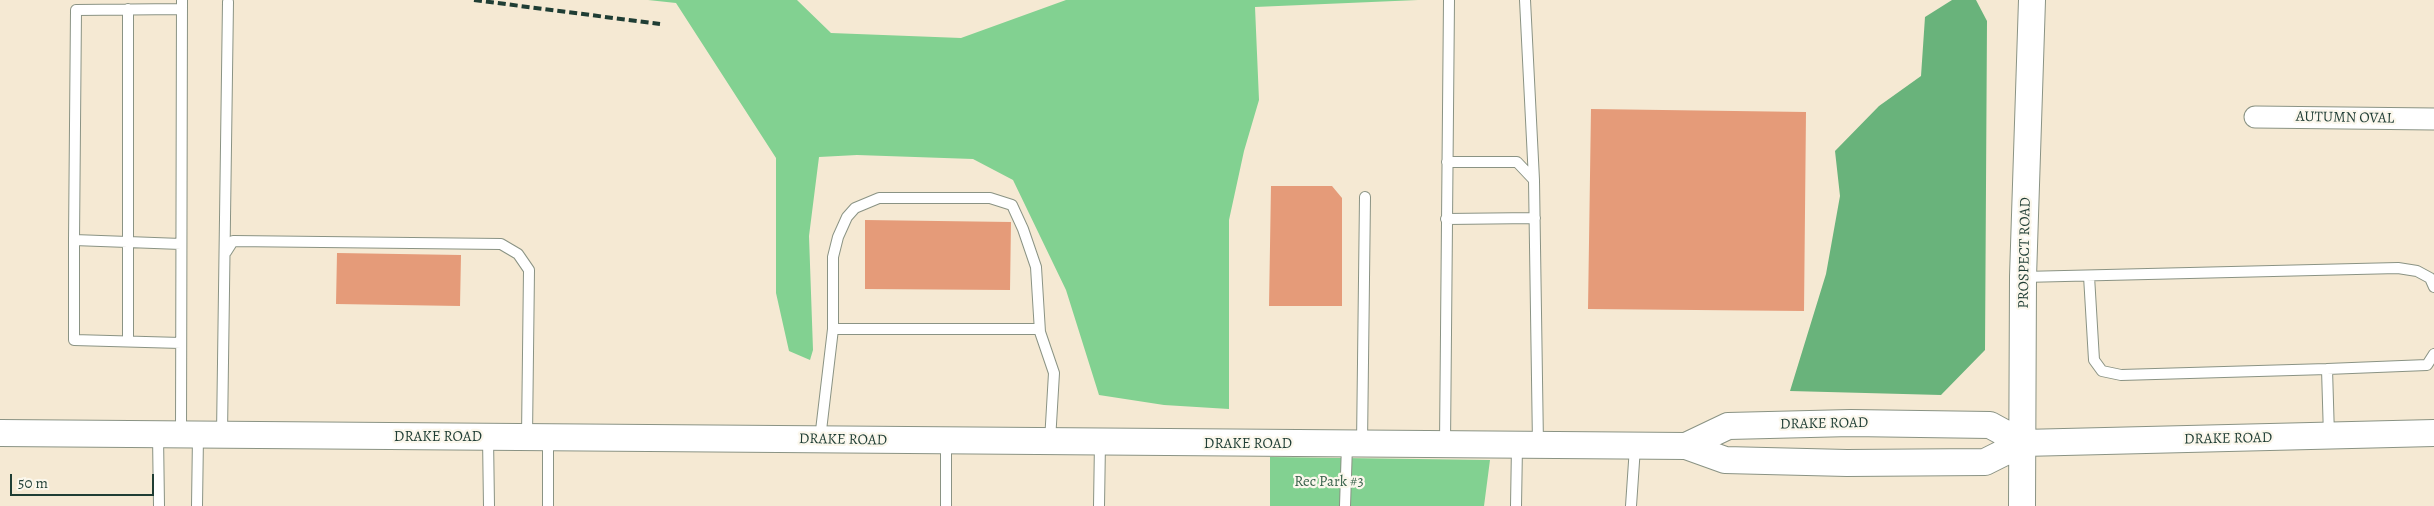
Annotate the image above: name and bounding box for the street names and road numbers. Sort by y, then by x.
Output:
street label: AUTUMN OVAL [2296,108,2394,128]
street label: PROSPECT ROAD [2015,197,2035,309]
street label: DRAKE ROAD [1780,414,1868,434]
street label: DRAKE ROAD [394,428,482,446]
street label: DRAKE ROAD [2184,429,2272,449]
street label: DRAKE ROAD [799,430,887,450]
street label: DRAKE ROAD [1204,435,1292,453]

